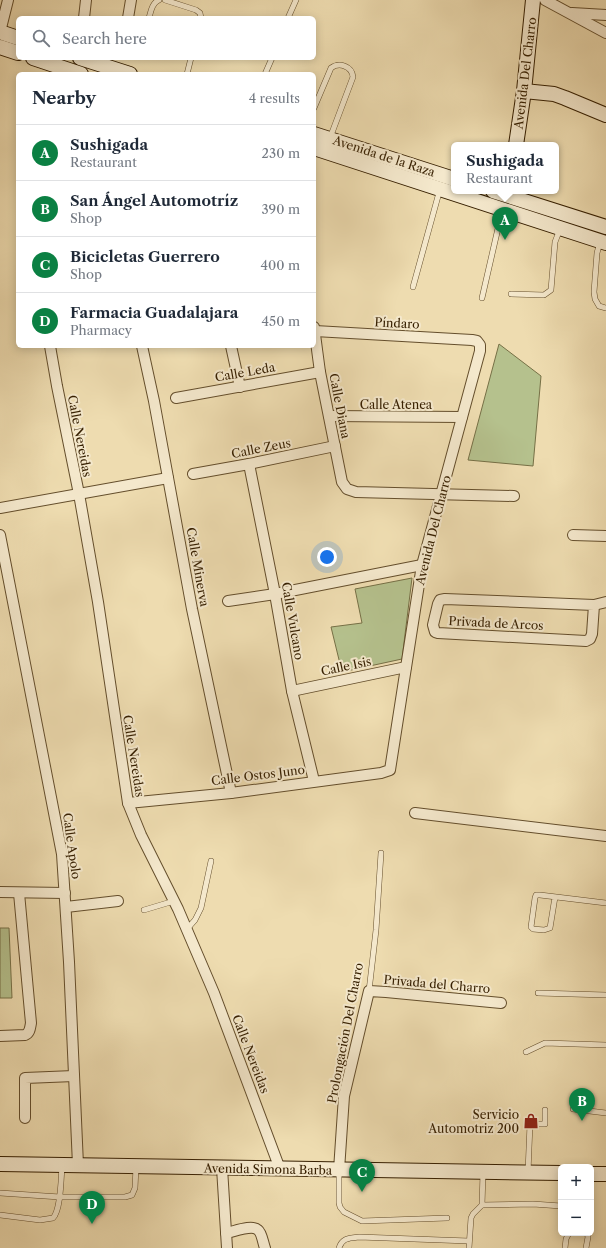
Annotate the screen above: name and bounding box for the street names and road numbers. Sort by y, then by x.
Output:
street label: Avenida Del Charro [511,16,539,131]
street label: Avenida de la Raza [330,132,438,180]
street label: Píndaro [374,314,420,332]
street label: Calle Leda [214,359,277,385]
street label: Calle Diana [326,372,354,441]
street label: Calle Nereidas [65,394,95,478]
street label: Calle Atenea [360,397,433,412]
street label: Calle Zeus [230,435,292,461]
street label: Avenida Del Charro [412,474,454,587]
street label: Calle Minerva [184,526,212,608]
street label: Calle Vulcano [279,581,307,661]
street label: Privada de Arcos [448,613,544,633]
street label: Calle Isis [319,653,373,679]
street label: Calle Nereidas [120,714,148,798]
street label: Calle Ostos Juno [210,762,306,788]
street label: Calle Apolo [60,812,84,880]
street label: Prolongación Del Charro [324,961,366,1105]
street label: Privada del Charro [383,972,491,996]
street label: Calle Nereidas [229,1013,273,1095]
street label: Avenida Simona Barba [203,1160,333,1178]

